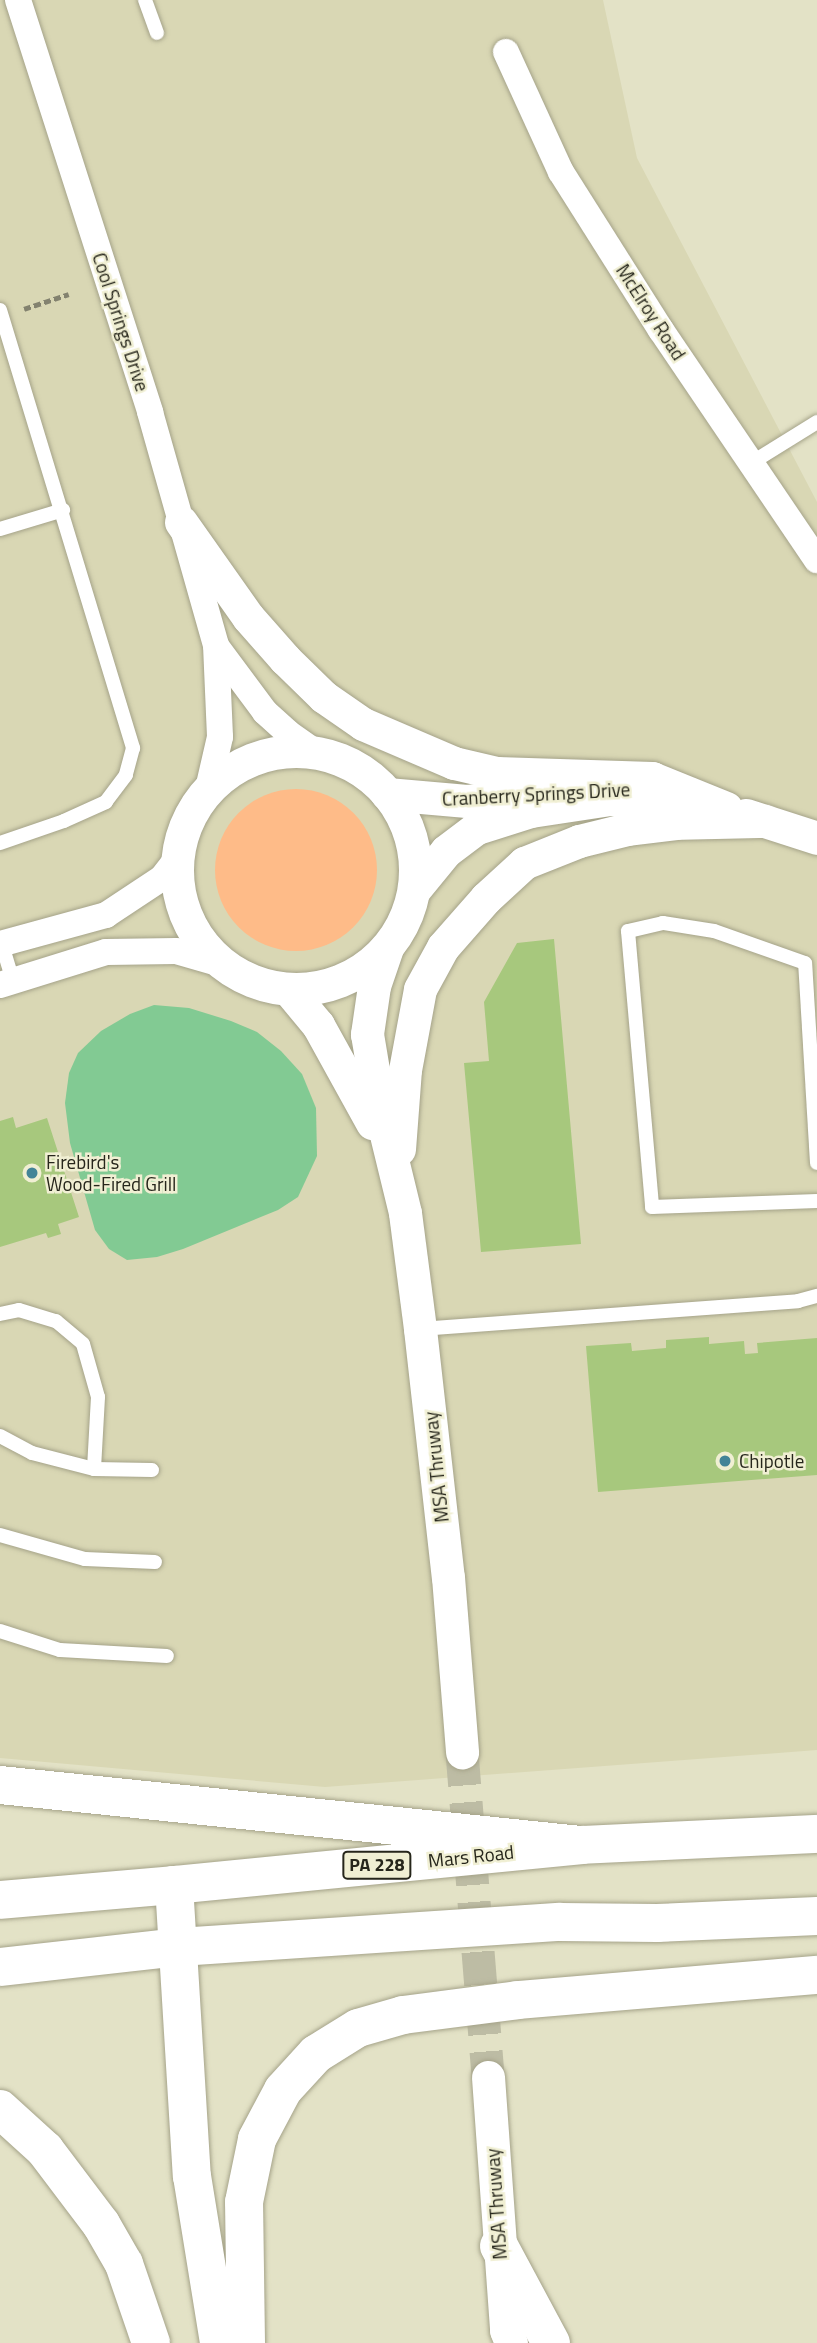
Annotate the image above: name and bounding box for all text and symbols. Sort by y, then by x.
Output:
street label: Cool Springs Drive [88,250,154,394]
street label: McElroy Road [612,260,690,364]
street label: Cranberry Springs Drive [441,778,631,810]
place label: Firebird's Wood-Fired Grill [46,1151,176,1195]
marker: Firebird's Wood-Fired Grill [24,1165,40,1181]
street label: MSA Thruway [419,1410,453,1524]
place label: Chipotle [739,1450,804,1472]
marker: Chipotle [717,1453,733,1469]
street label: Mars Road [427,1840,515,1872]
road number: PA 228 [342,1851,412,1880]
street label: MSA Thruway [481,2148,511,2260]

